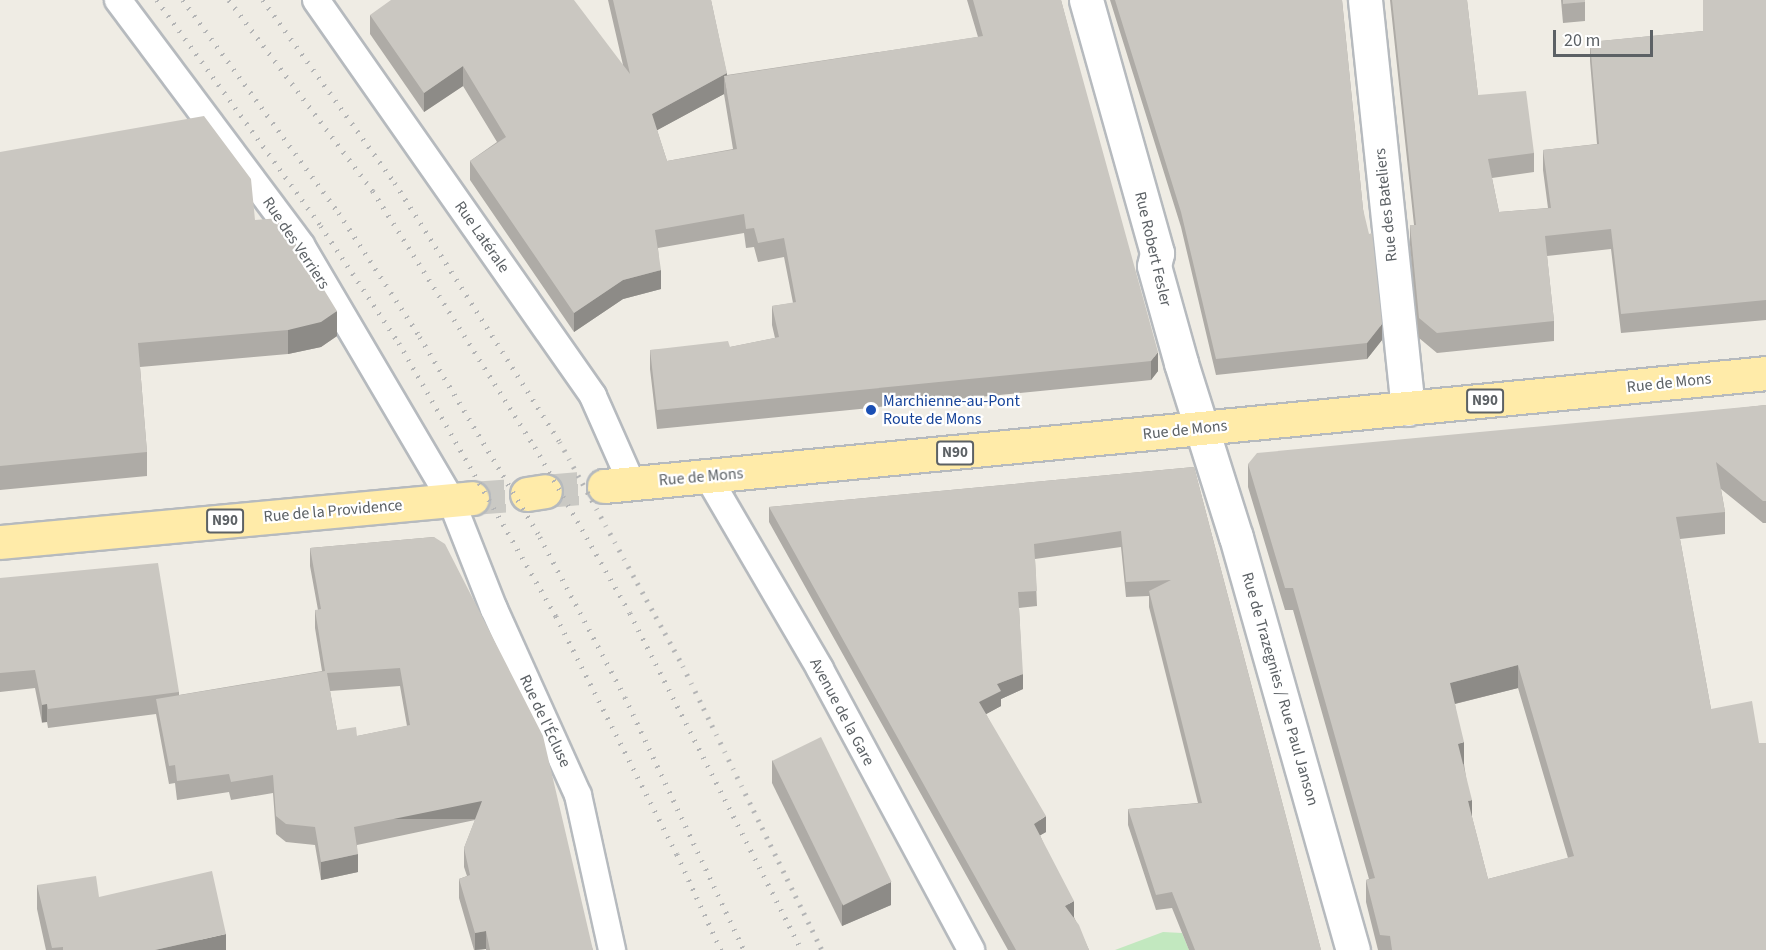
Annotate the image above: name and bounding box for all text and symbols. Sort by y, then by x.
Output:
scale bar [1556,18,1656,56]
text: 20 m [1564,28,1600,53]
street label: Rue des Bateliers [1370,147,1402,263]
street label: Rue Robert Fesler [1130,190,1176,308]
street label: Rue des Verriers [258,193,334,293]
street label: Rue Latérale [450,198,514,276]
street label: Rue de Mons [1626,369,1712,397]
road number: N90 [1466,389,1504,413]
place label: Marchienne-au-Pont Route de Mons [883,391,1020,429]
marker: Marchienne-au-Pont Route de Mons [864,403,878,417]
street label: Rue de Mons [1142,416,1228,444]
road number: N90 [936,441,974,465]
street label: Rue de Mons [658,464,744,490]
street label: Rue de la Providence [263,495,403,527]
road number: N90 [206,509,244,533]
street label: Rue de Trazegnies / Rue Paul Janson [1237,570,1323,808]
street label: Avenue de la Gare [806,655,878,769]
street label: Rue de l'Écluse [515,672,575,770]

